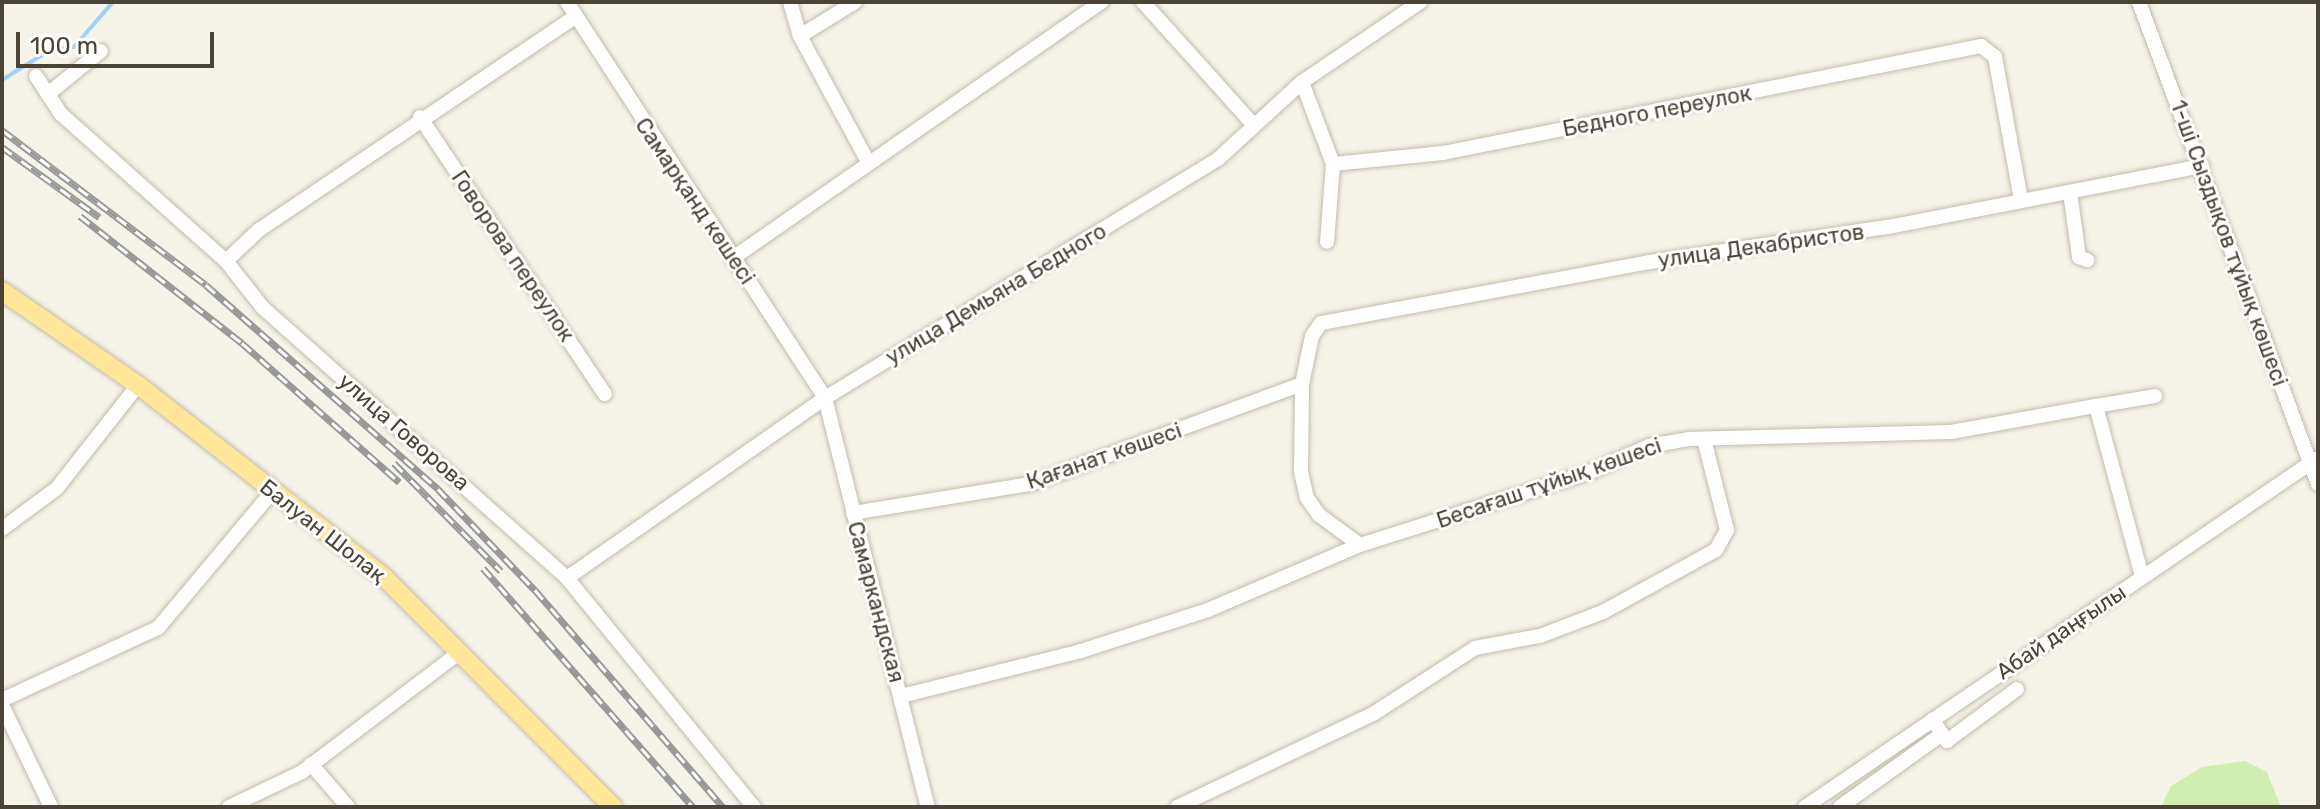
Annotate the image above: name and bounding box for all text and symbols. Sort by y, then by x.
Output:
scale bar [20,16,218,66]
text: 100 m [30,32,98,60]
street label: Бедного переулок [1560,80,1754,142]
street label: 1-ші Сыздықов тұйық көшесі [2165,96,2293,390]
street label: Самарқанд көшесі [630,113,760,289]
street label: Говорова переулок [446,165,580,347]
street label: улица Демьяна Бедного [881,218,1111,370]
street label: улица Декабристов [1656,218,1866,274]
street label: улица Говорова [333,368,475,496]
street label: Қағанат көшесі [1023,417,1185,495]
street label: Бесағаш тұйық көшесі [1433,432,1665,534]
street label: Балуан Шолақ [255,474,391,588]
street label: Самаркандская [842,519,910,685]
street label: Абай даңғылы [1991,579,2131,685]

